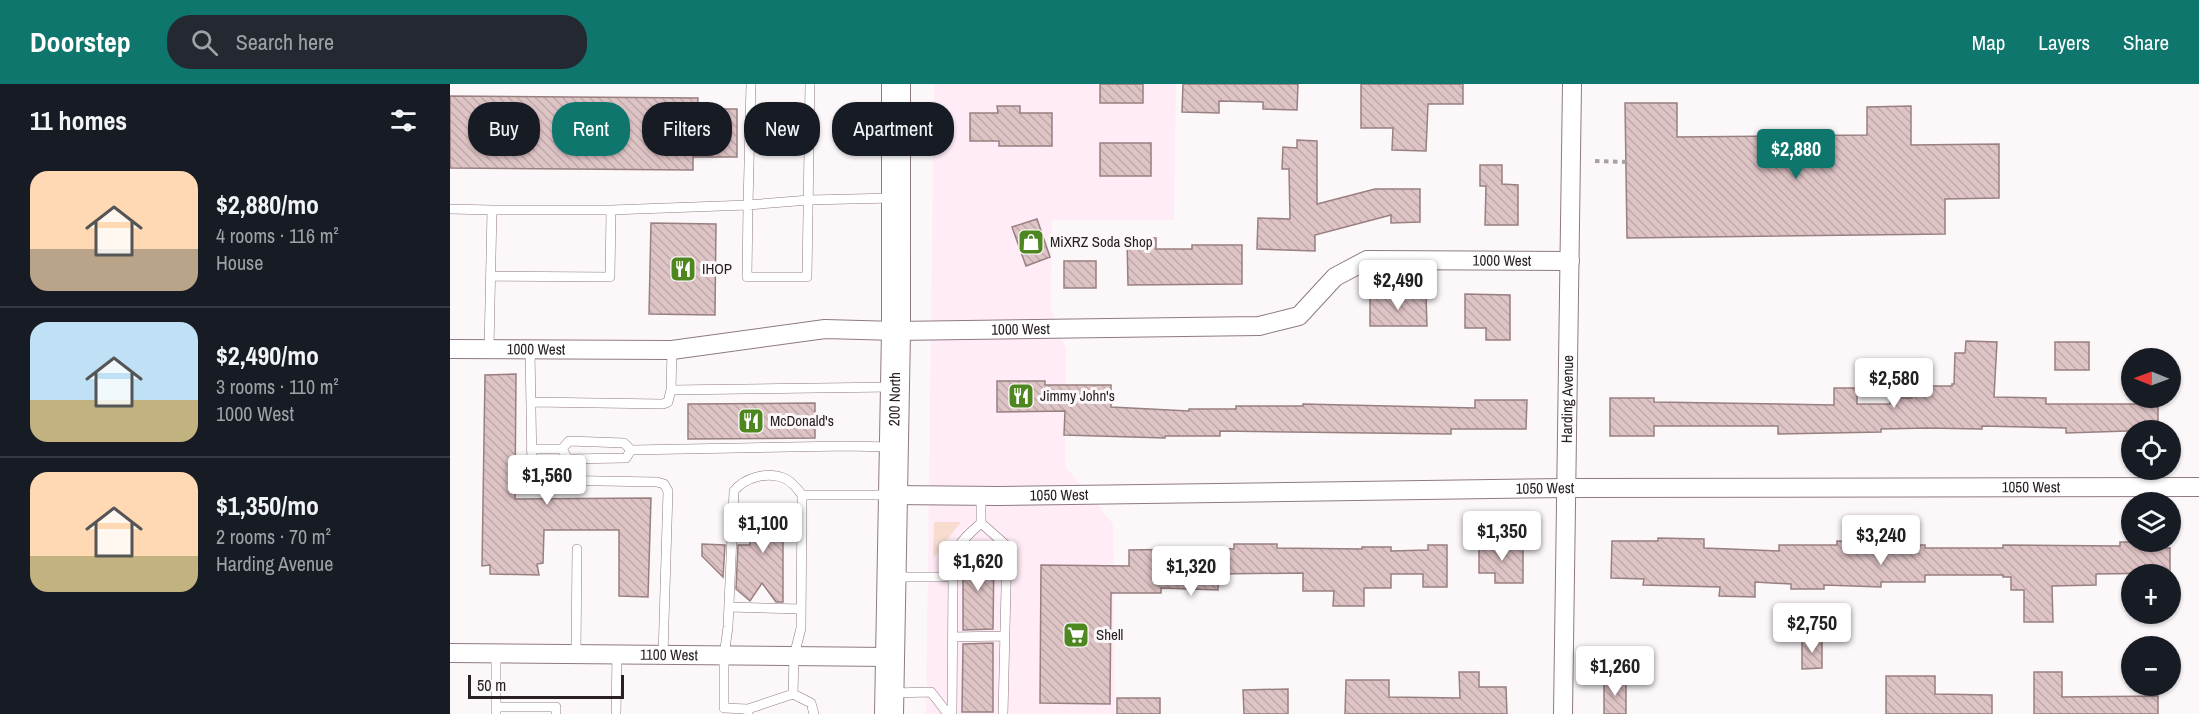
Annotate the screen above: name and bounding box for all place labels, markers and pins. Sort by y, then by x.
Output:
pin: $2,880 [1747,129,1845,180]
shop icon: MiXRZ Soda Shop [1016,227,1046,257]
place label: MiXRZ Soda Shop [1050,231,1153,252]
restaurant icon: IHOP [668,254,698,284]
place label: IHOP [702,258,732,279]
pin: $2,490 [1349,260,1447,311]
pin: $2,580 [1845,358,1943,409]
restaurant icon: Jimmy John's [1006,381,1036,411]
place label: Jimmy John's [1040,385,1115,406]
restaurant icon: McDonald's [736,406,766,436]
place label: McDonald's [770,410,834,431]
pin: $1,560 [498,455,596,506]
pin: $1,100 [714,503,812,554]
pin: $1,350 [1453,511,1551,562]
pin: $3,240 [1832,515,1930,566]
pin: $1,620 [929,541,1027,592]
pin: $1,320 [1142,546,1240,597]
pin: $2,750 [1763,603,1861,654]
supermarket icon: Shell [1061,620,1091,650]
place label: Shell [1096,624,1123,645]
pin: $1,260 [1566,646,1664,697]

